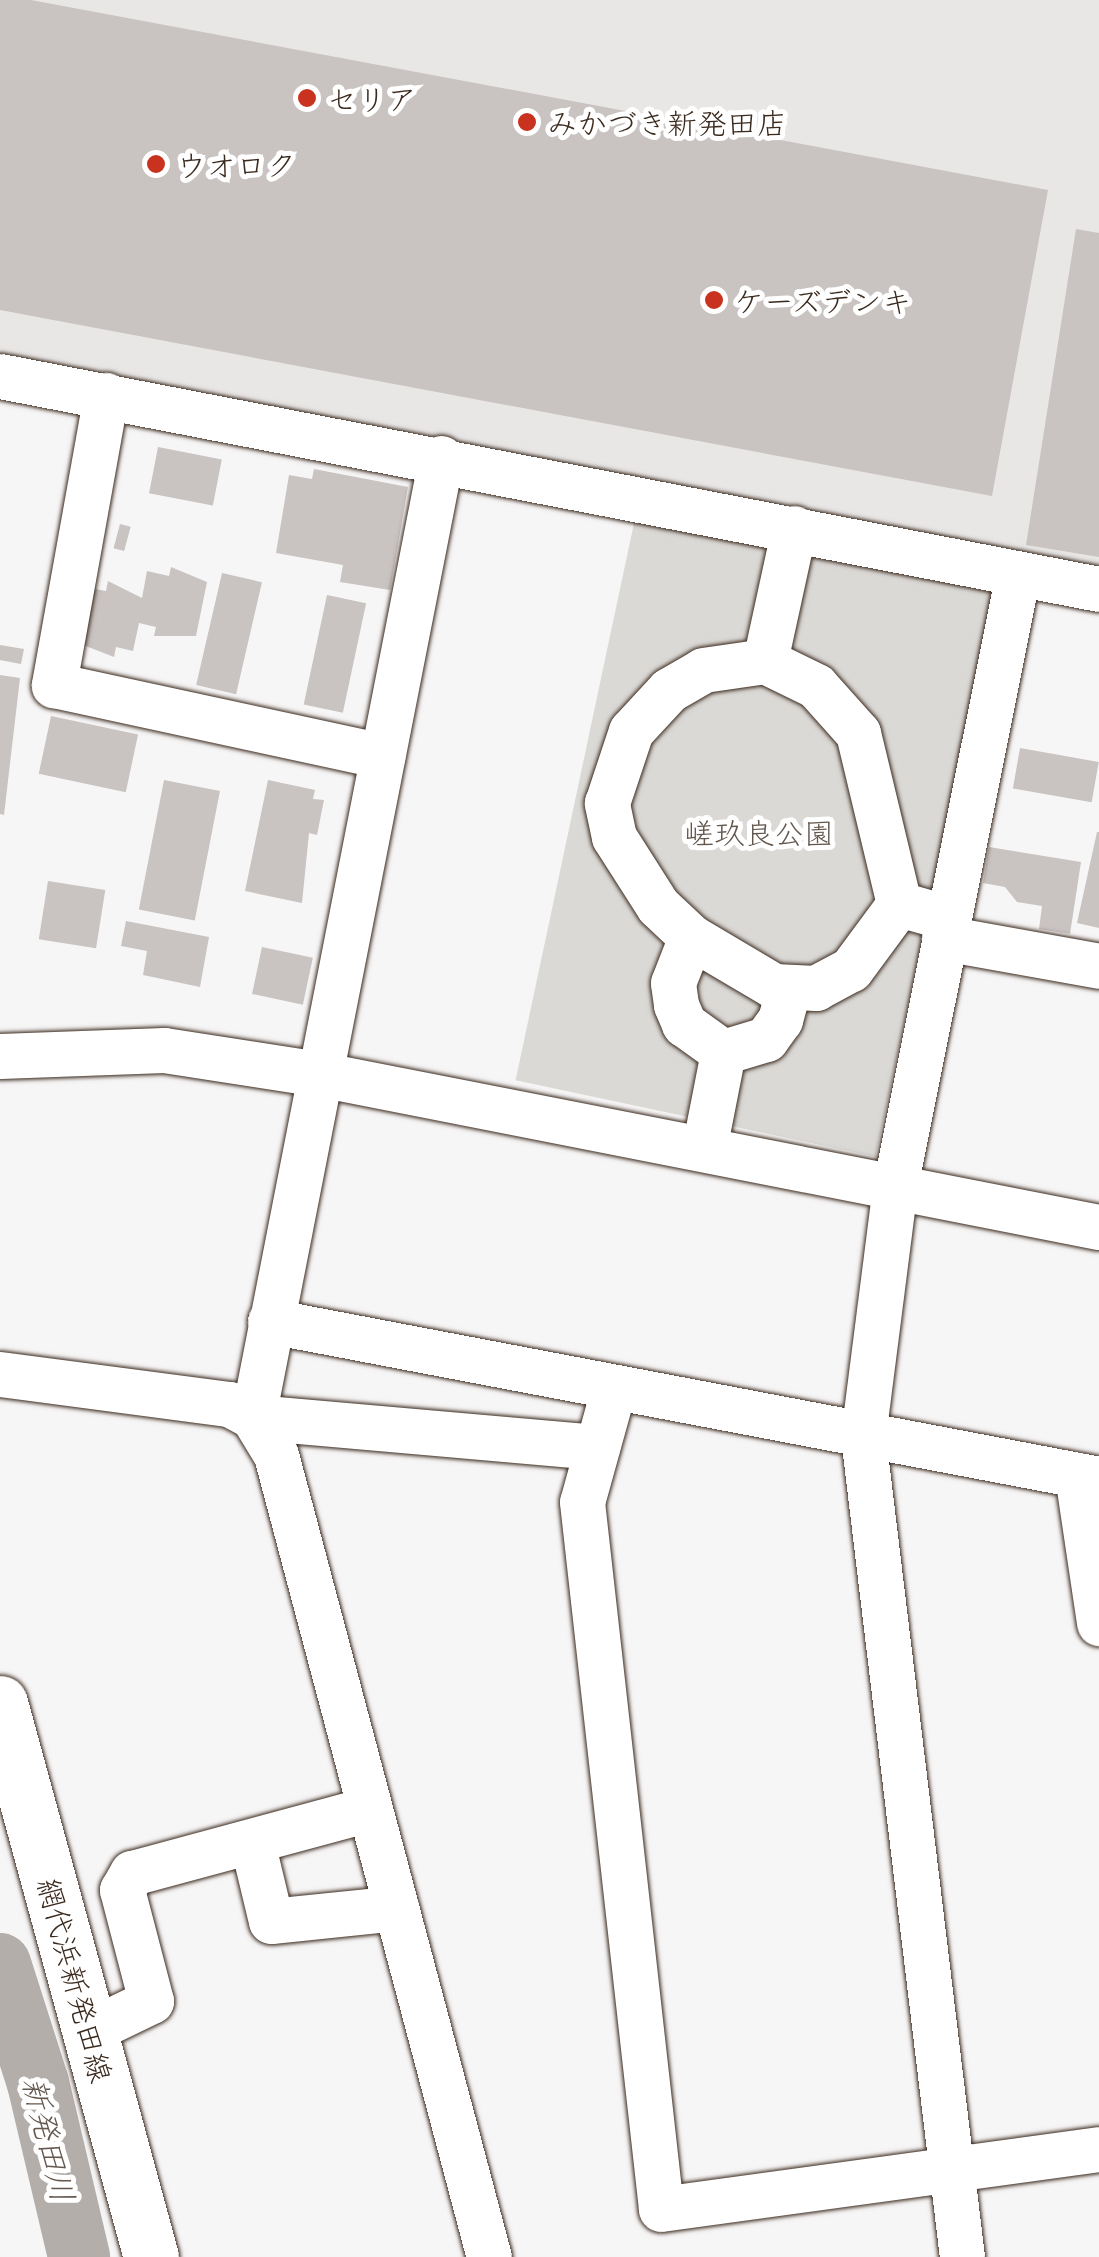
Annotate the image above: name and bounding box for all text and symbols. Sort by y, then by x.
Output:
place label: セリア [327,80,417,116]
marker: セリア [296,87,318,109]
place label: みかづき新発田店 [547,104,787,140]
marker: みかづき新発田店 [516,111,538,133]
place label: ウオロク [176,146,296,182]
marker: ウオロク [145,153,167,175]
place label: ケーズデンキ [734,282,914,318]
marker: ケーズデンキ [703,289,725,311]
park label: 嵯玖良公園 [684,814,834,850]
street label: 網代浜新発田線 [31,1874,121,2086]
water label: 新発田川 [16,2072,84,2206]

